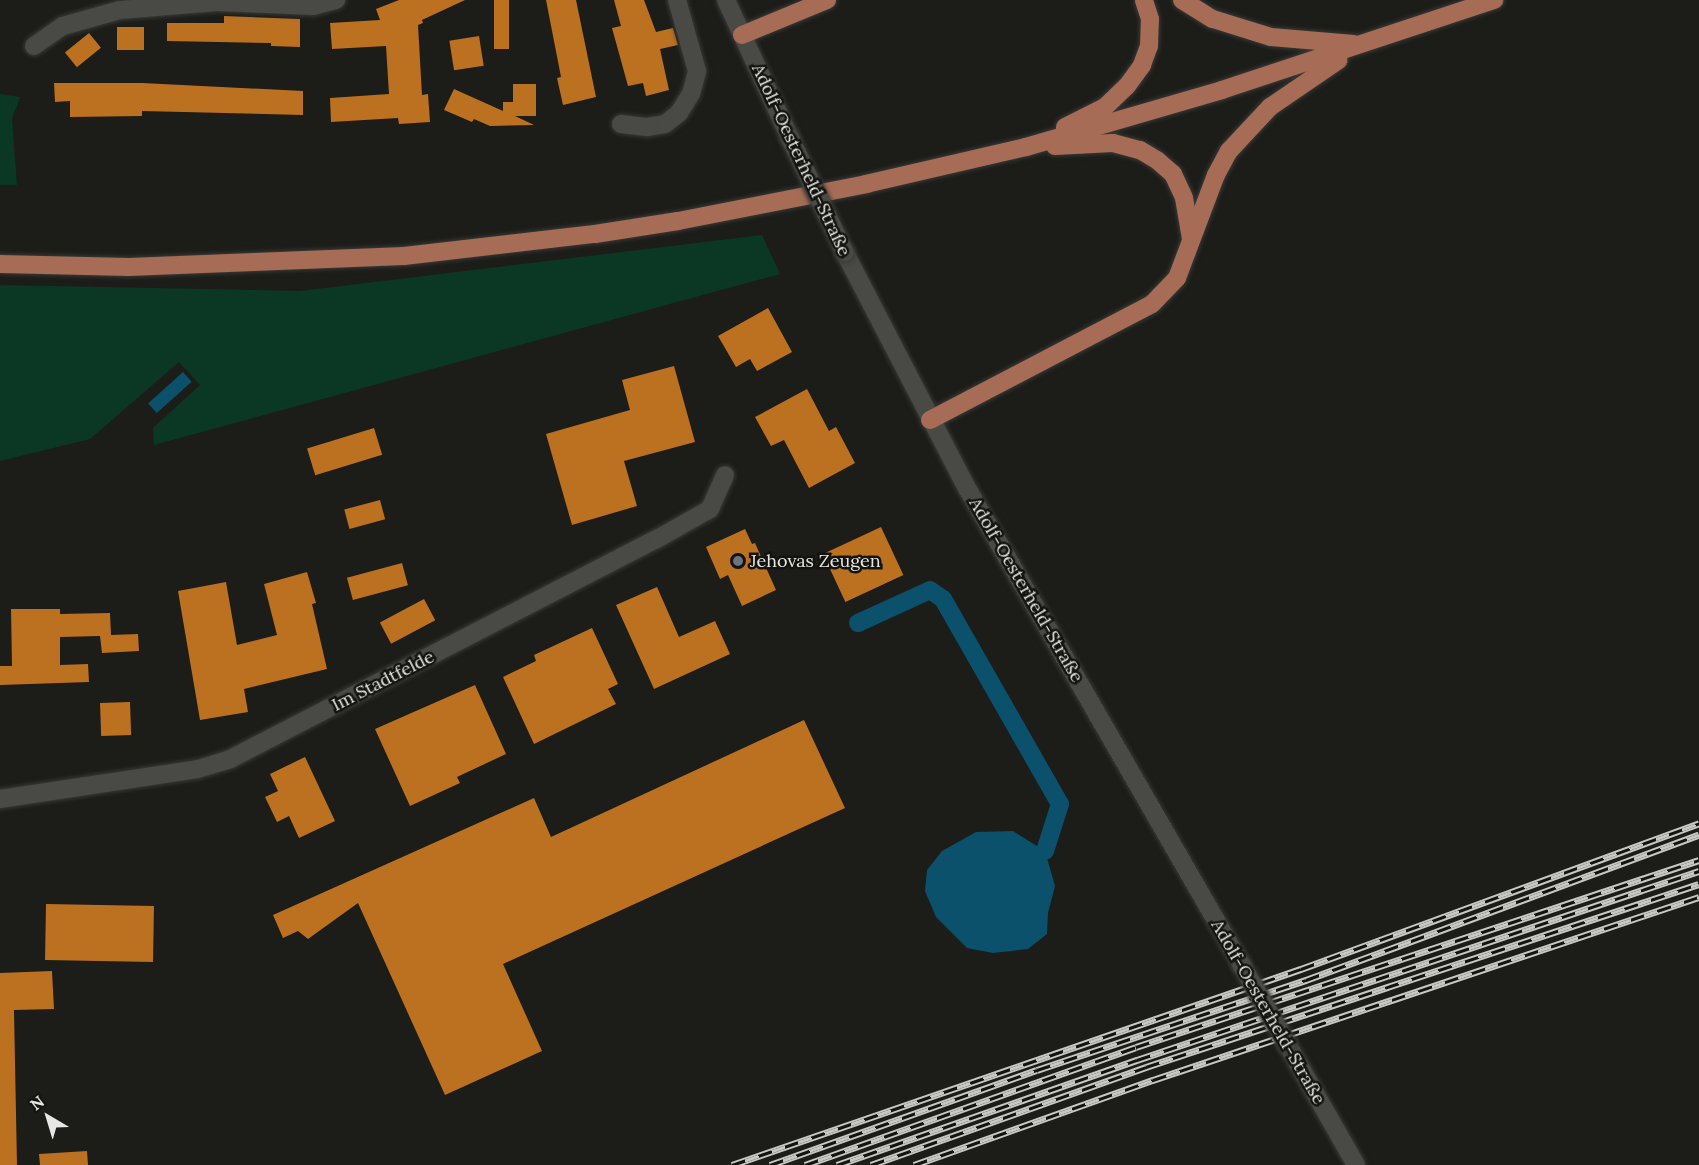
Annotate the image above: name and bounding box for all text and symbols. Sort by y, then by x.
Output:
street label: Adolf-Oesterheld-Straße [747,60,855,260]
street label: Adolf-Oesterheld-Straße [964,494,1088,686]
place label: Jehovas Zeugen [750,550,881,572]
marker: Jehovas Zeugen [731,554,745,568]
street label: Im Stadtfelde [328,646,438,716]
street label: Adolf-Oesterheld-Straße [1206,916,1330,1108]
north arrow [18,1087,78,1147]
text: N [26,1091,48,1115]

